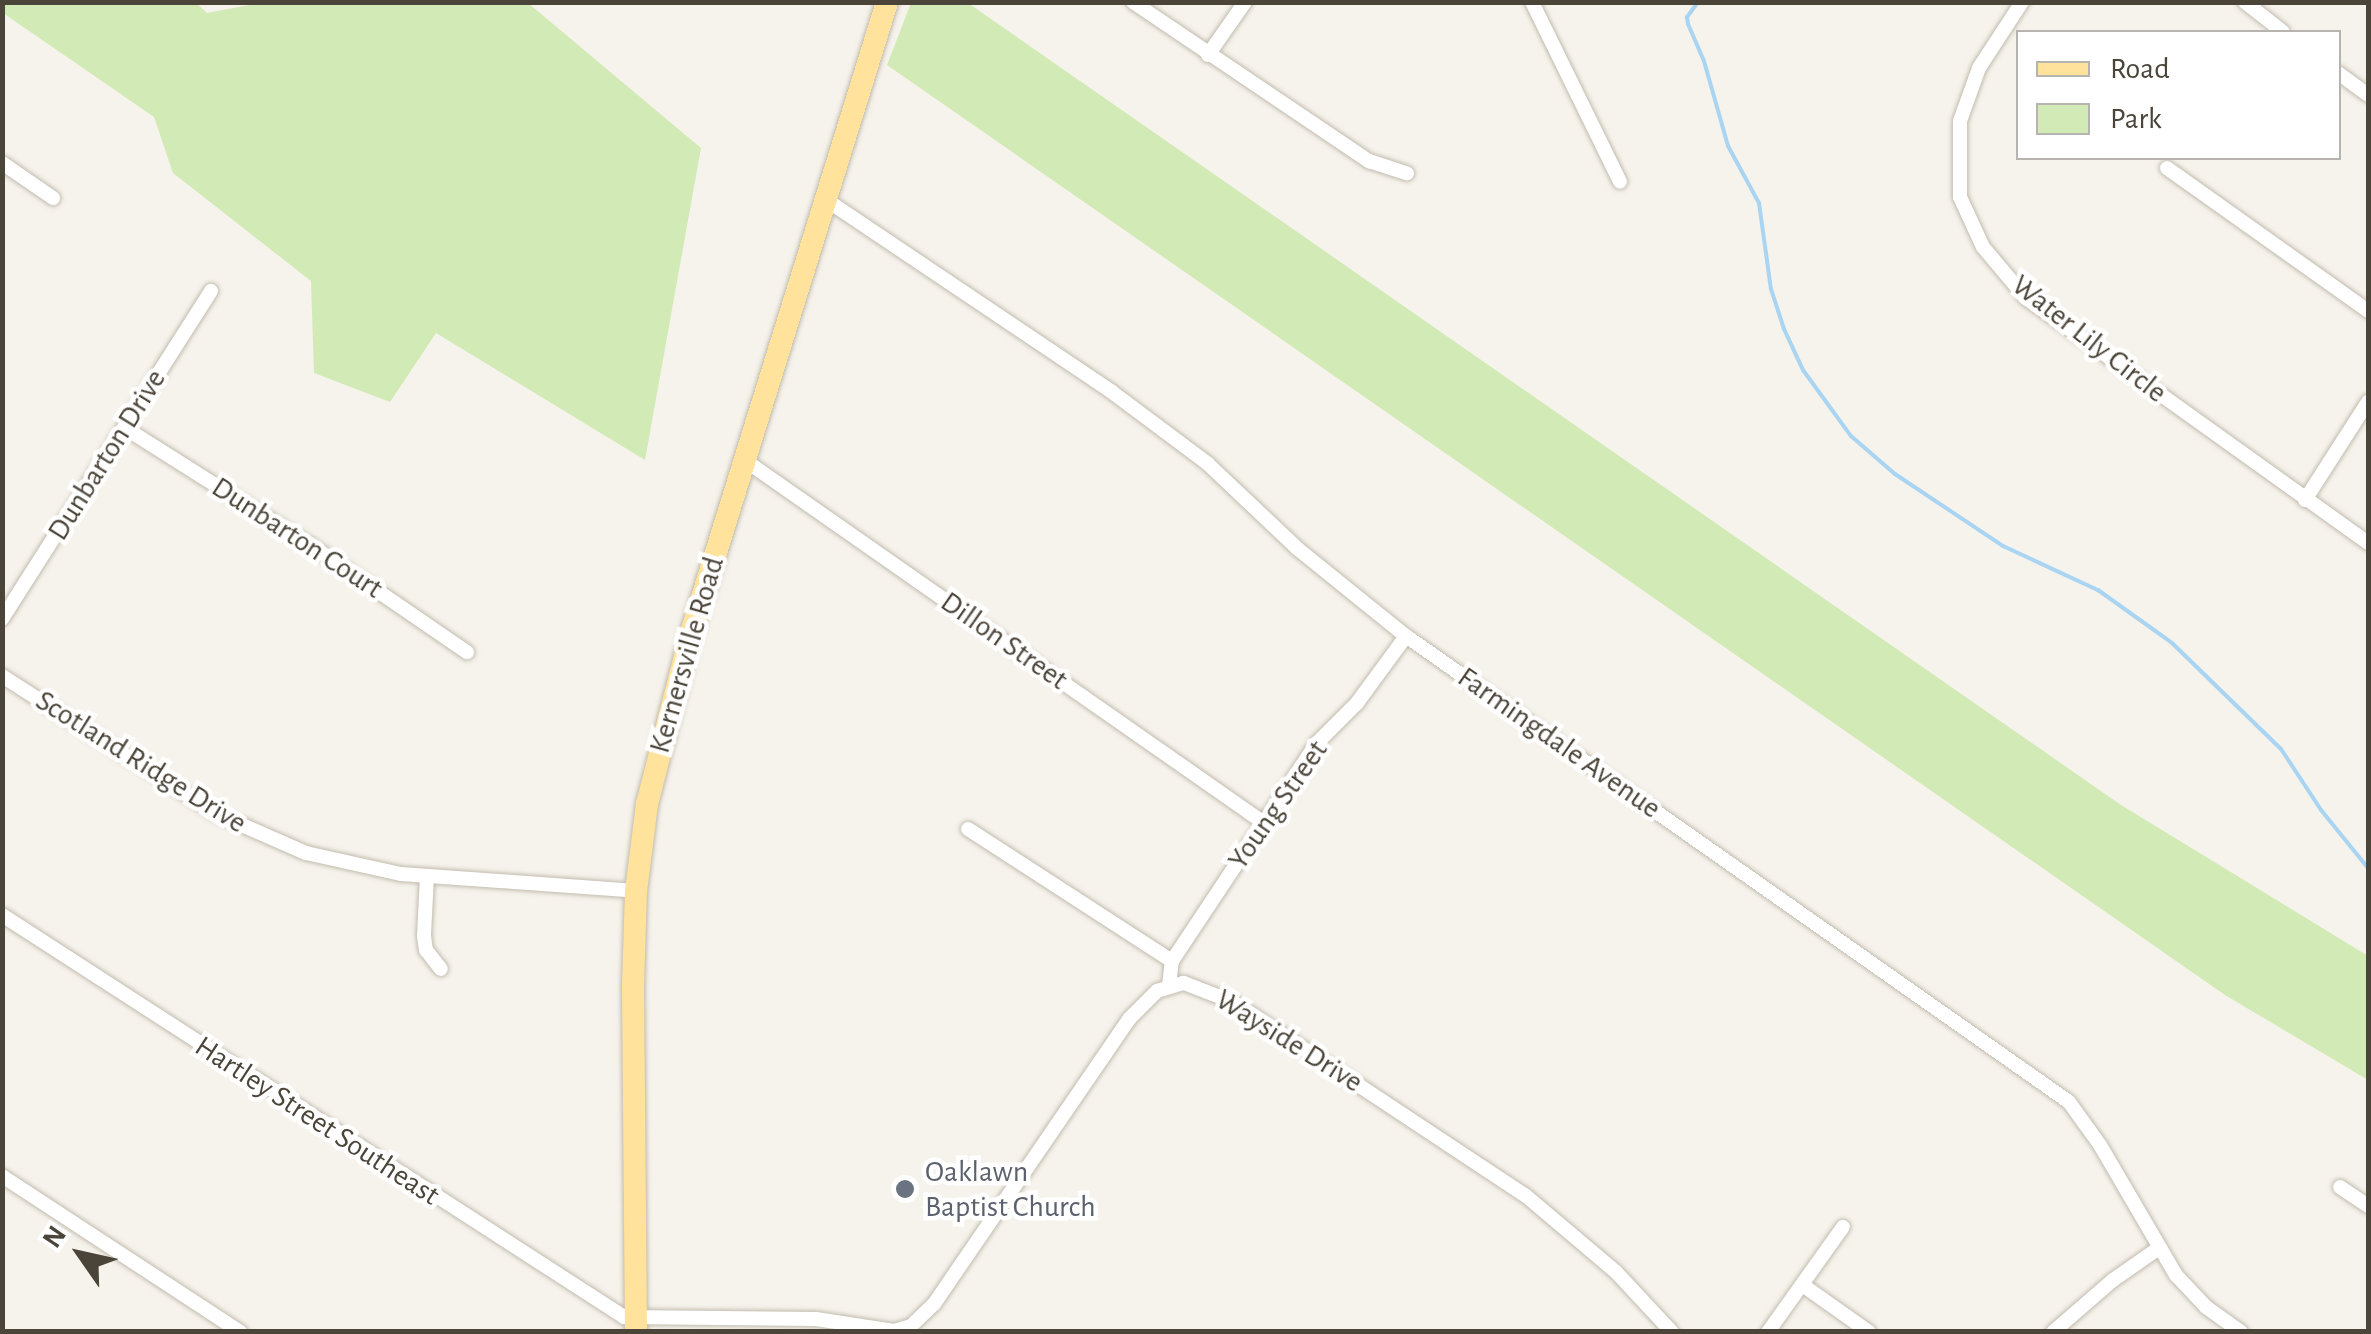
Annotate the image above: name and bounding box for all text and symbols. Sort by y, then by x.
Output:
legend [2016,30,2341,160]
text: Road [2110,54,2170,84]
text: Park [2110,104,2162,134]
street label: Water Lily Circle [2004,267,2174,411]
street label: Dunbarton Drive [40,363,174,547]
street label: Dunbarton Court [205,469,389,607]
street label: Kernersville Road [642,553,732,757]
street label: Dillon Street [933,584,1075,698]
street label: Farmingdale Avenue [1450,659,1668,827]
street label: Scotland Ridge Drive [29,683,253,841]
street label: Young Street [1220,734,1336,876]
street label: Wayside Drive [1209,982,1369,1100]
street label: Hartley Street Southeast [188,1028,446,1214]
place label: Oaklawn Baptist Church [925,1154,1096,1224]
marker: Oaklawn Baptist Church [894,1178,916,1200]
north arrow [30,1204,130,1304]
text: N [38,1221,72,1253]

